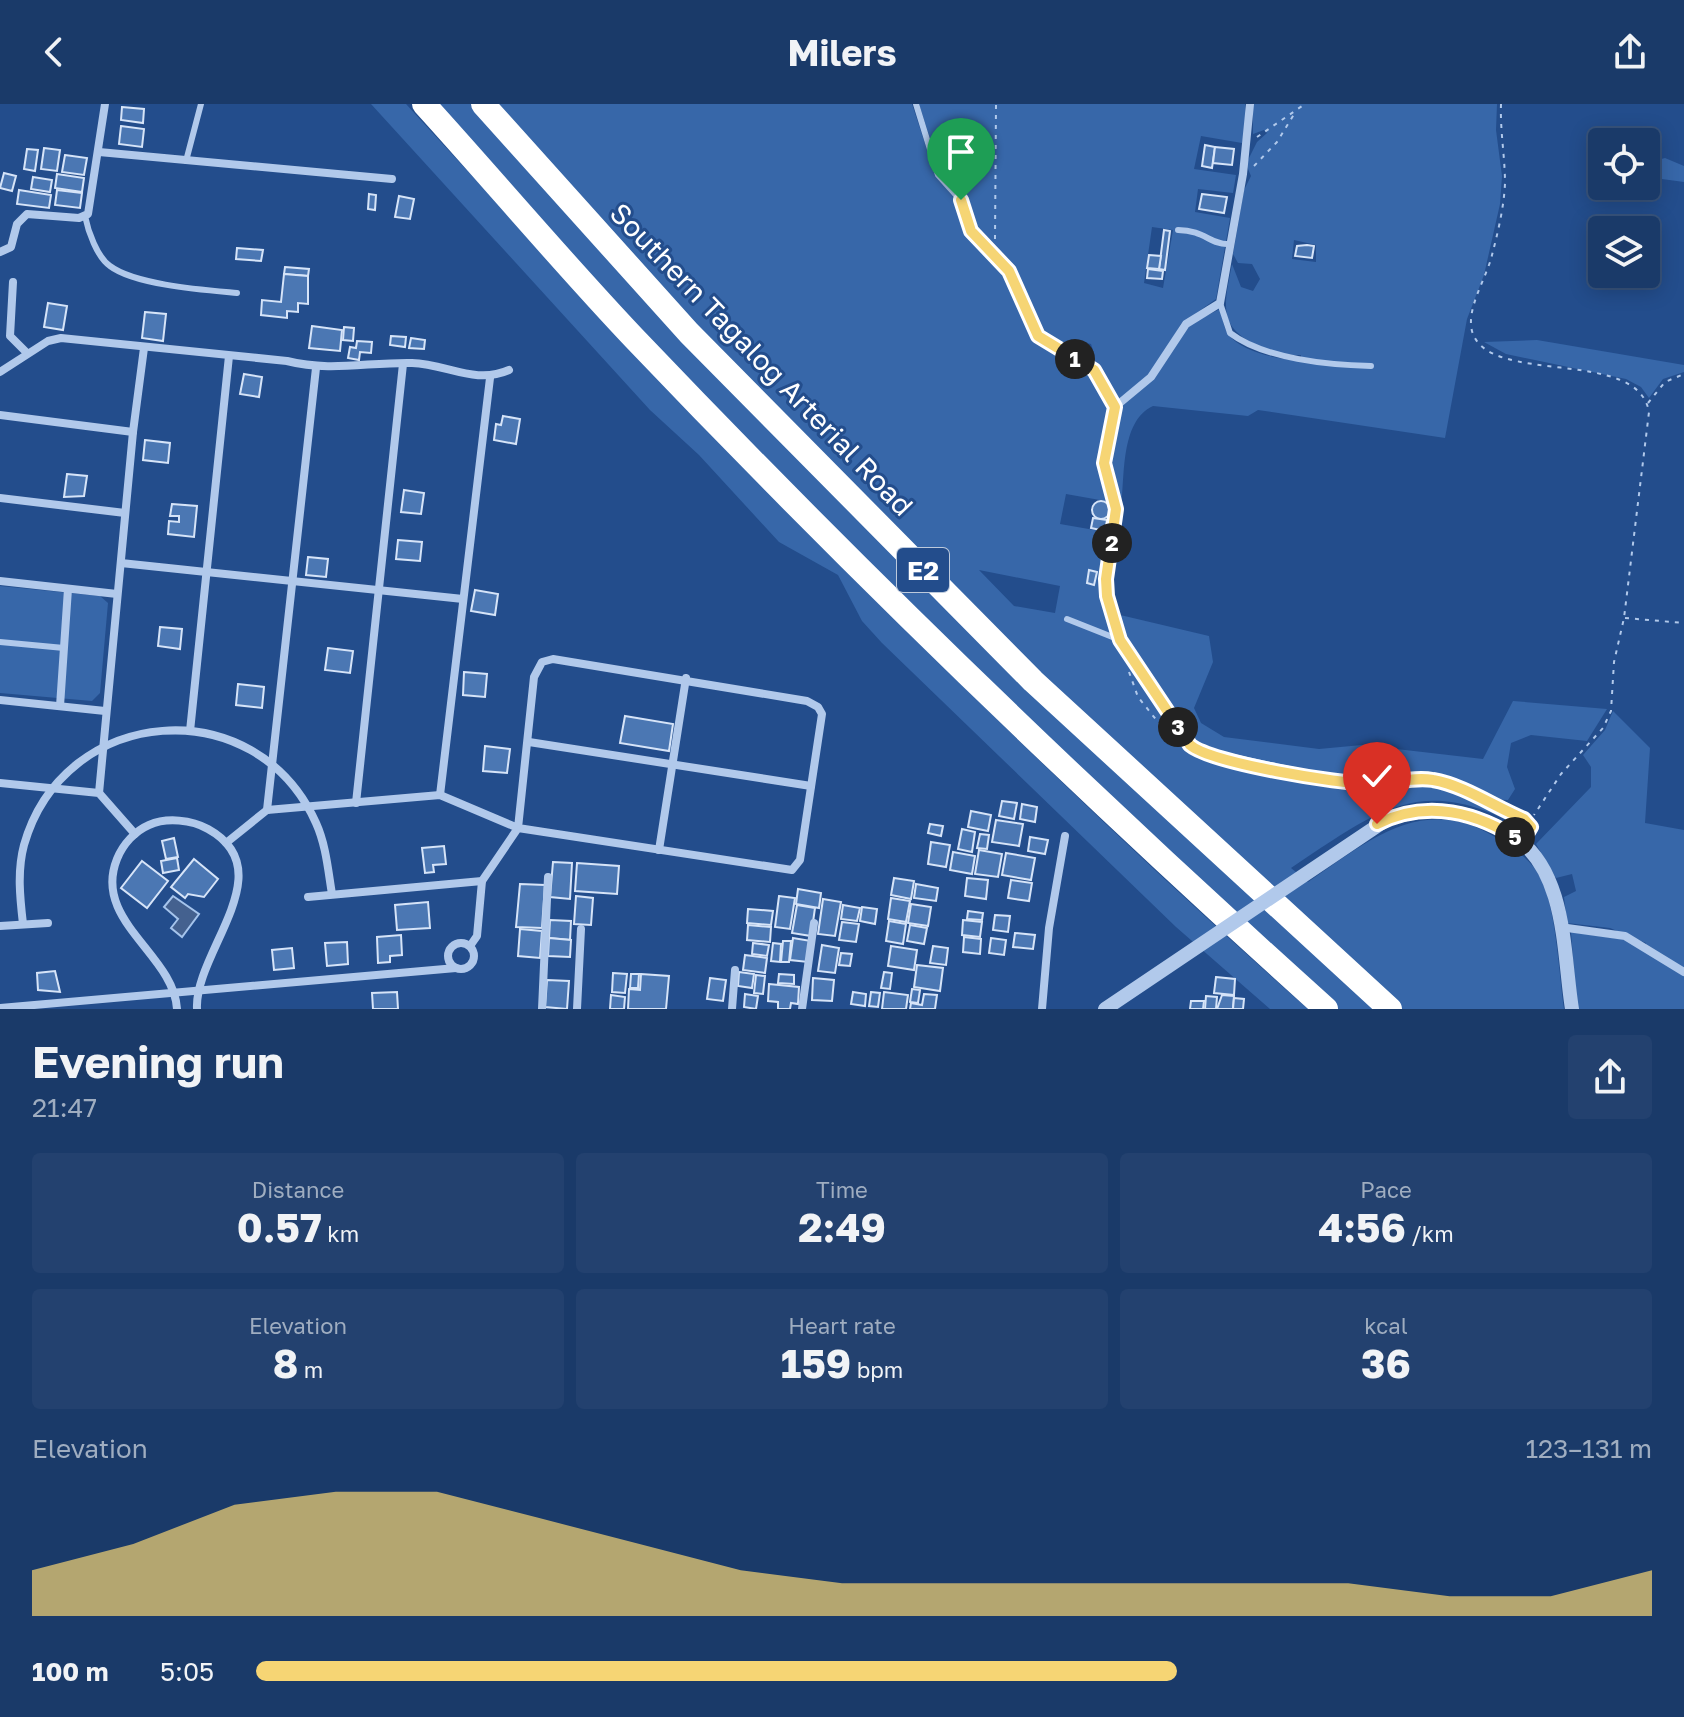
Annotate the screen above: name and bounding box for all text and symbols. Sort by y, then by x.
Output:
icon: back [32,30,76,74]
icon: share [1608,30,1652,74]
text: Milers [787,31,897,74]
pin [927,118,995,200]
map controls [1588,128,1660,288]
button: locate [1588,128,1660,200]
icon: arrive [939,130,983,174]
street label: Southern Tagalog Arterial Road [604,196,920,522]
button: layers [1588,216,1660,288]
pin: 1 [1055,339,1095,379]
text: 1 [1069,345,1081,372]
pin: 2 [1092,523,1132,563]
text: 2 [1105,529,1119,556]
road number: E2 [897,548,949,592]
pin: 3 [1158,707,1198,747]
text: 3 [1171,713,1185,740]
pin [1343,742,1411,824]
icon: check [1355,754,1399,798]
pin: 5 [1495,817,1535,857]
text: 5 [1508,823,1522,850]
text: Evening run [32,1035,284,1088]
button: share [1568,1035,1652,1119]
text: 21:47 [32,1092,97,1123]
text: Distance [252,1176,344,1203]
text: Time [816,1176,868,1203]
text: Pace [1360,1176,1412,1203]
text: 0.57 [237,1203,322,1251]
text: 2:49 [798,1203,886,1251]
text: 4:56 [1318,1203,1406,1251]
text: km [322,1220,359,1247]
text: /km [1406,1220,1454,1247]
text: Elevation [249,1312,347,1339]
text: Heart rate [788,1312,896,1339]
text: kcal [1364,1312,1408,1339]
text: 8 [273,1339,298,1387]
text: 159 [781,1339,851,1387]
text: 36 [1361,1339,1411,1387]
text: m [298,1356,323,1383]
text: bpm [851,1356,903,1383]
text: Elevation [32,1433,148,1464]
text: 123–131 m [1525,1433,1652,1464]
text: 100 m [32,1656,108,1687]
text: 5:05 [160,1656,214,1687]

